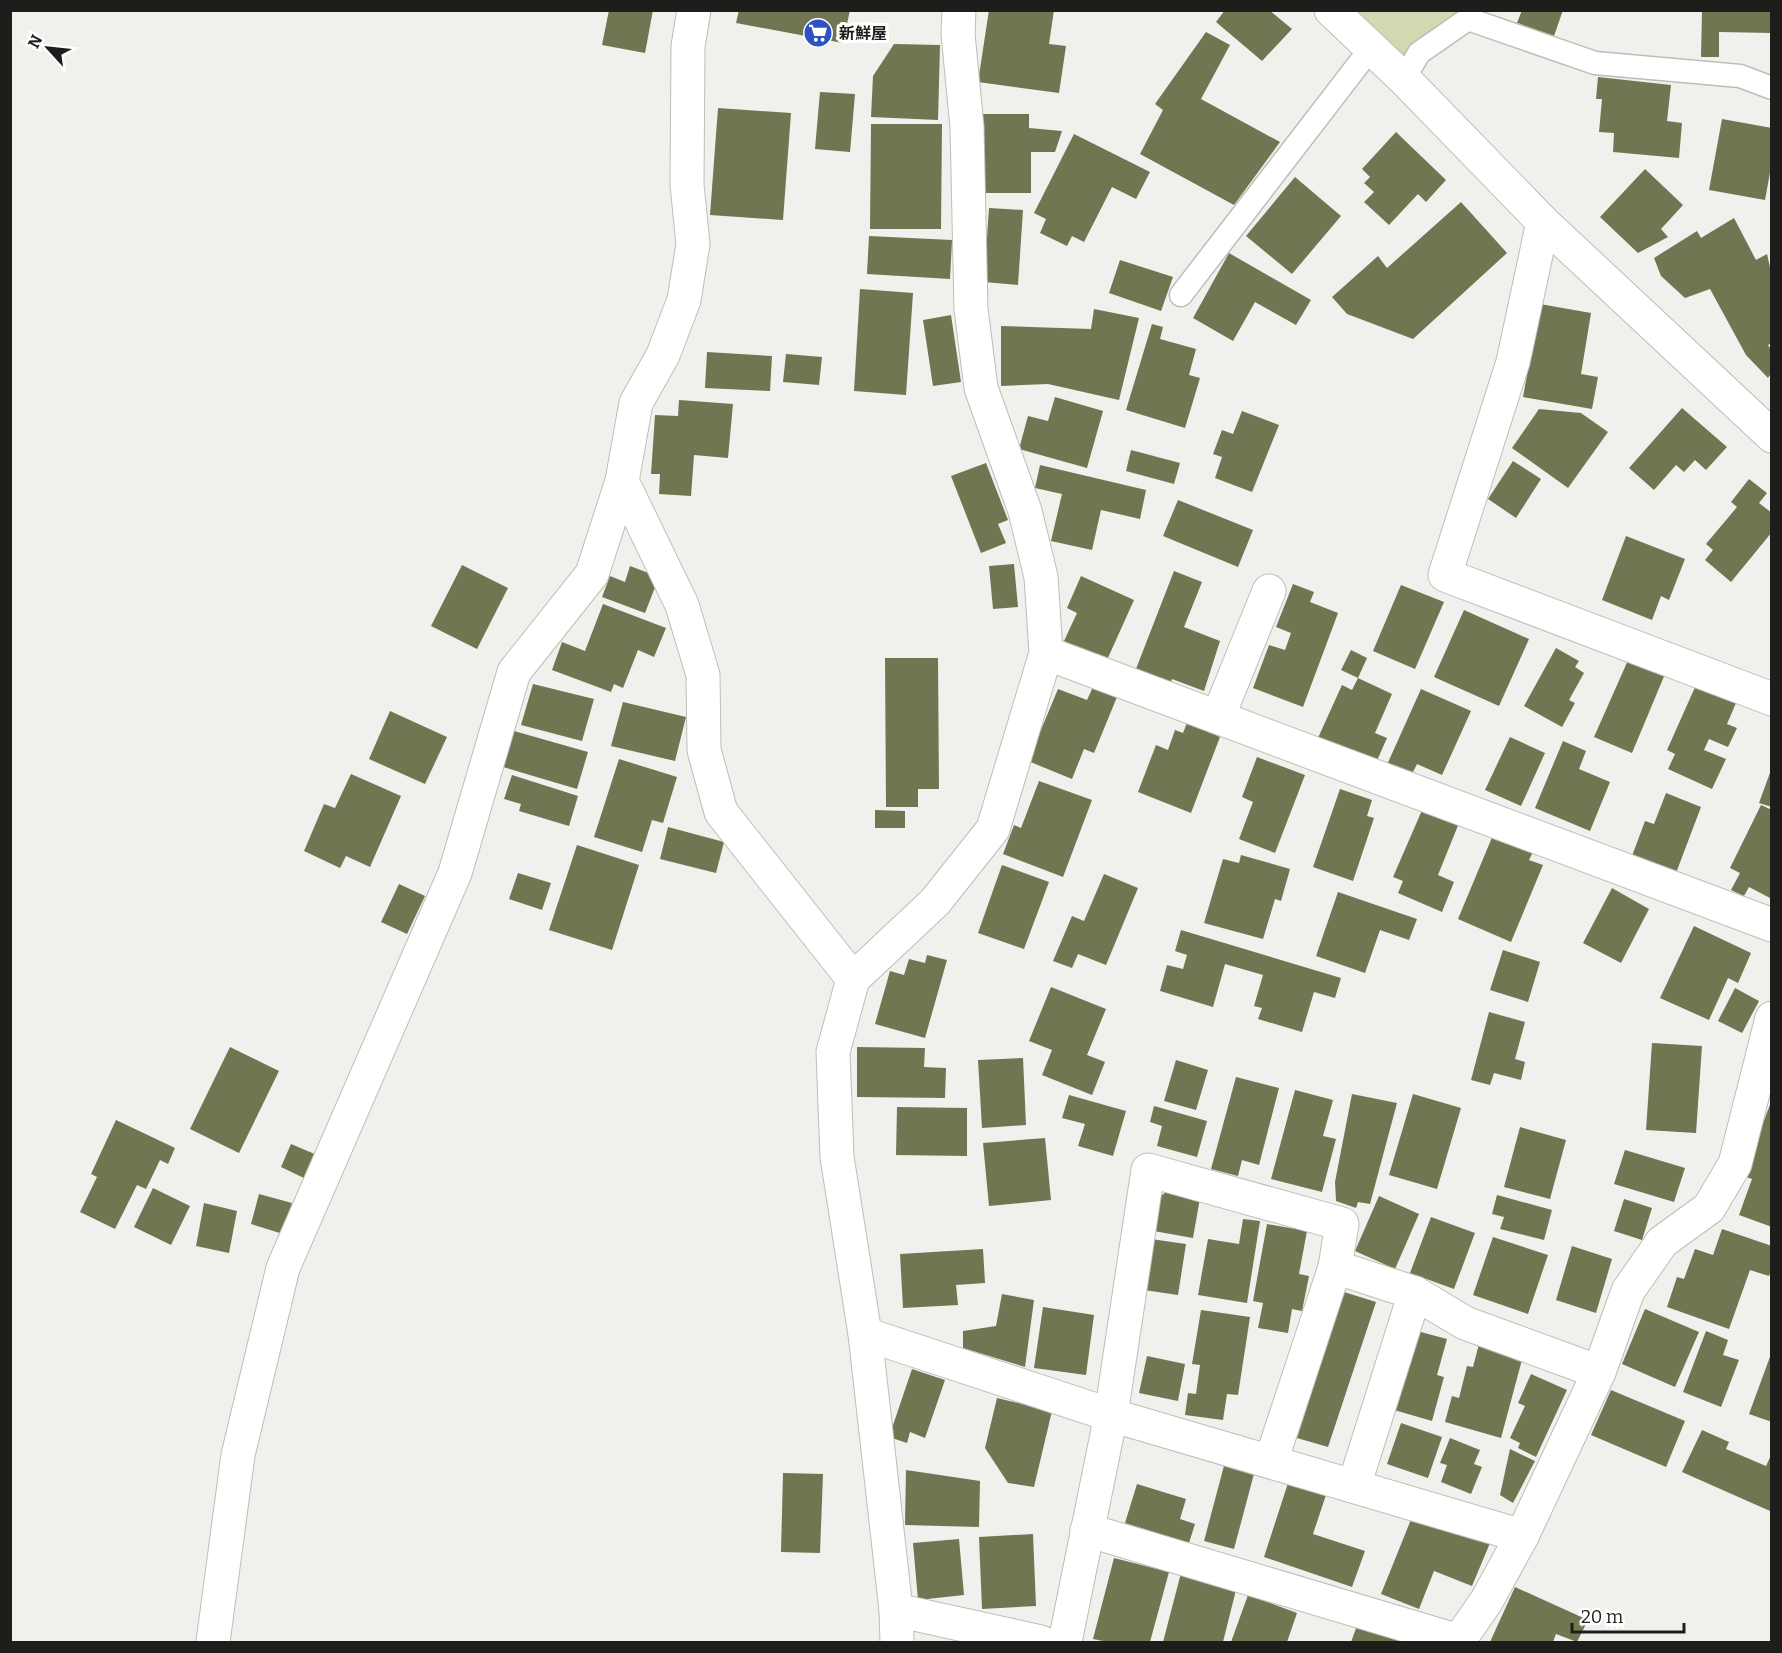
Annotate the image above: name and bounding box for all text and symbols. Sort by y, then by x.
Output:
supermarket icon: 新鮮屋 [802,17,834,49]
north arrow [18,18,78,78]
place label: 新鮮屋 [839,24,887,43]
text: N [24,32,46,51]
scale bar [1572,1596,1684,1634]
text: 20 m [1581,1606,1623,1628]

